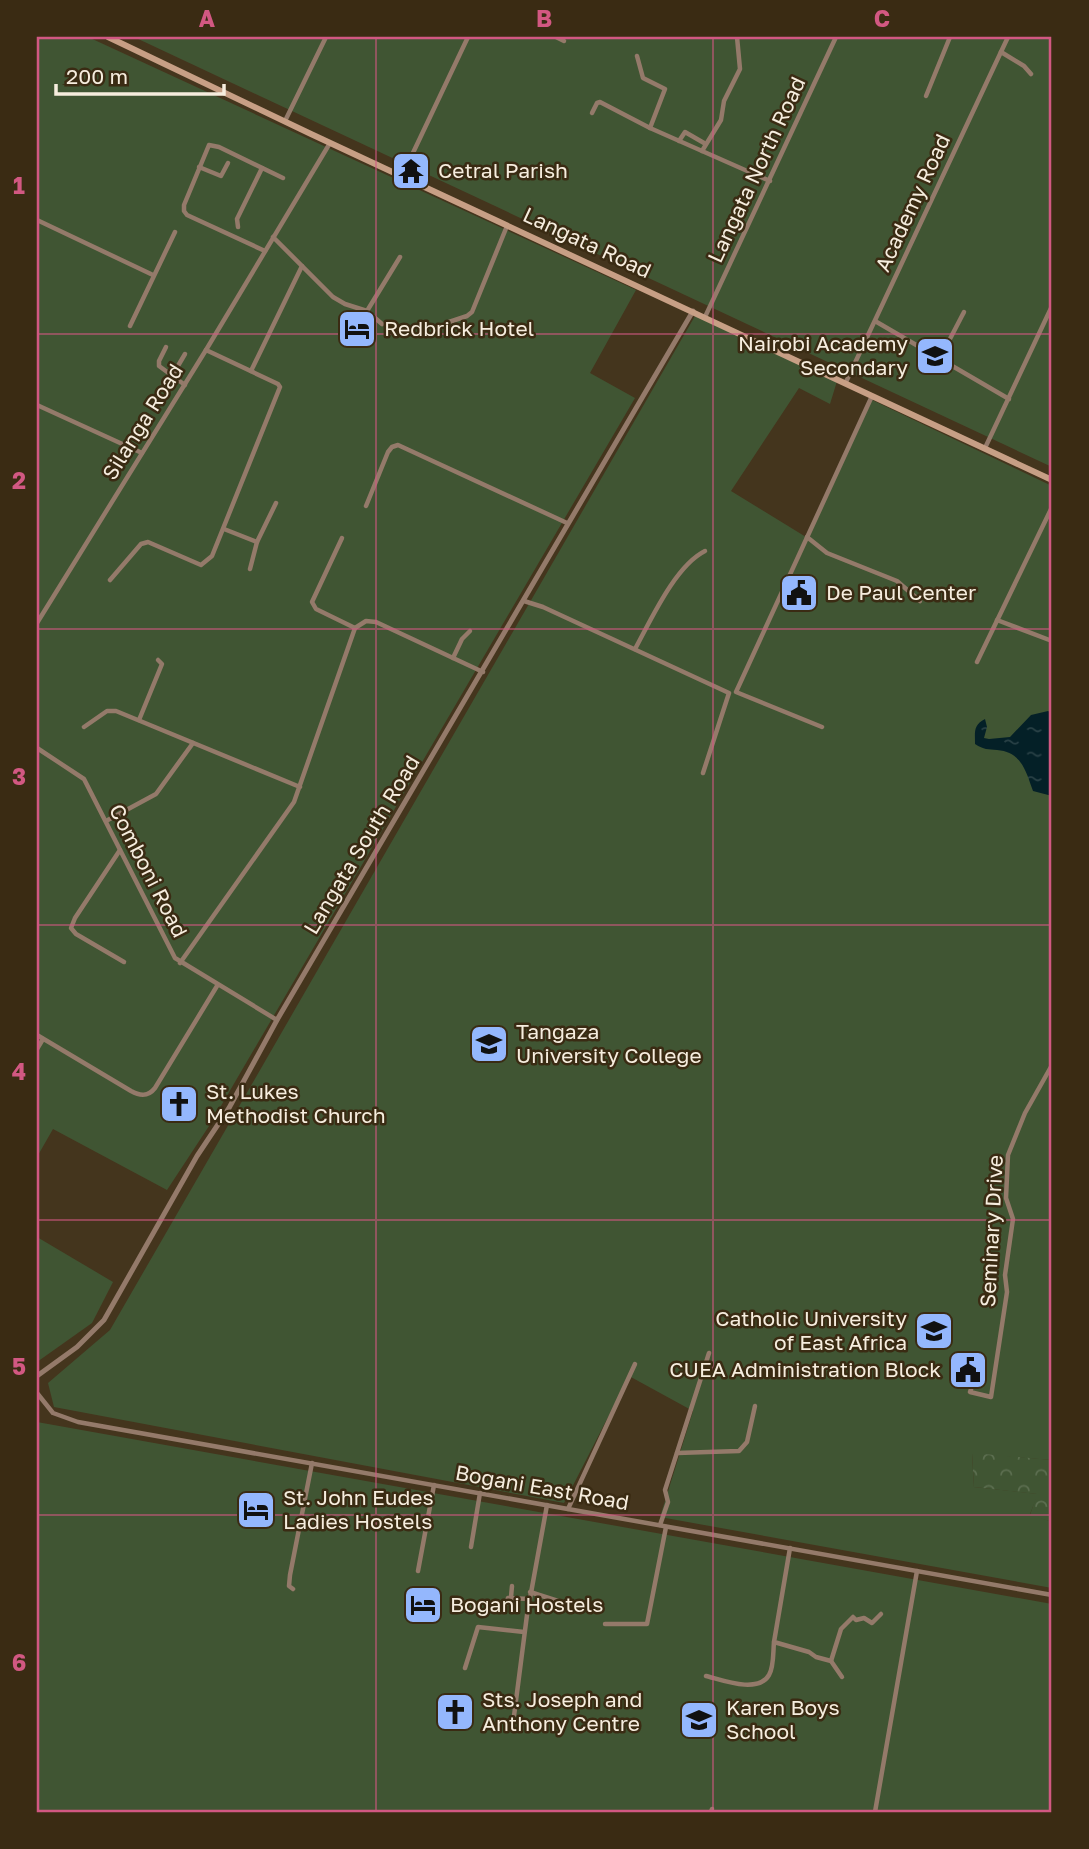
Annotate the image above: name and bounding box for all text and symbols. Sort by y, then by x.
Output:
text: A [199,4,216,32]
text: B [536,4,552,32]
text: C [874,4,890,32]
scale bar [56,52,224,96]
text: 200 m [66,63,128,89]
street label: Langata North Road [702,72,811,267]
street label: Academy Road [869,130,955,276]
temple icon: Cetral Parish [390,150,432,192]
place label: Cetral Parish [438,157,568,183]
text: 1 [13,171,25,199]
street label: Langata Road [519,201,656,283]
hotel icon: Redbrick Hotel [336,308,378,350]
place label: Redbrick Hotel [384,315,534,341]
place label: Nairobi Academy Secondary [738,330,908,380]
school or university icon: Nairobi Academy Secondary [914,335,956,377]
street label: Silanga Road [96,359,188,484]
text: 2 [12,466,26,494]
public building icon: De Paul Center [778,572,820,614]
place label: De Paul Center [826,579,976,605]
street label: Langata South Road [298,750,425,939]
text: 3 [12,762,26,790]
street label: Comboni Road [104,799,194,942]
place label: Tangaza University College [516,1018,702,1068]
school or university icon: Tangaza University College [468,1023,510,1065]
text: 4 [12,1057,26,1085]
place label: St. Lukes Methodist Church [206,1078,386,1128]
church icon: St. Lukes Methodist Church [158,1083,200,1125]
street label: Seminary Drive [974,1154,1008,1308]
place label: Catholic University of East Africa [715,1305,907,1355]
school or university icon: Catholic University of East Africa [913,1310,955,1352]
public building icon: CUEA Administration Block [947,1349,989,1391]
text: 5 [12,1352,26,1380]
place label: CUEA Administration Block [669,1356,941,1382]
street label: Bogani East Road [453,1459,631,1515]
place label: St. John Eudes Ladies Hostels [283,1484,434,1534]
hotel icon: St. John Eudes Ladies Hostels [235,1489,277,1531]
hotel icon: Bogani Hostels [402,1584,444,1626]
place label: Bogani Hostels [450,1591,603,1617]
text: 6 [12,1648,26,1676]
place label: Sts. Joseph and Anthony Centre [482,1686,642,1736]
church icon: Sts. Joseph and Anthony Centre [434,1691,476,1733]
place label: Karen Boys School [726,1694,840,1744]
school or university icon: Karen Boys School [678,1699,720,1741]

